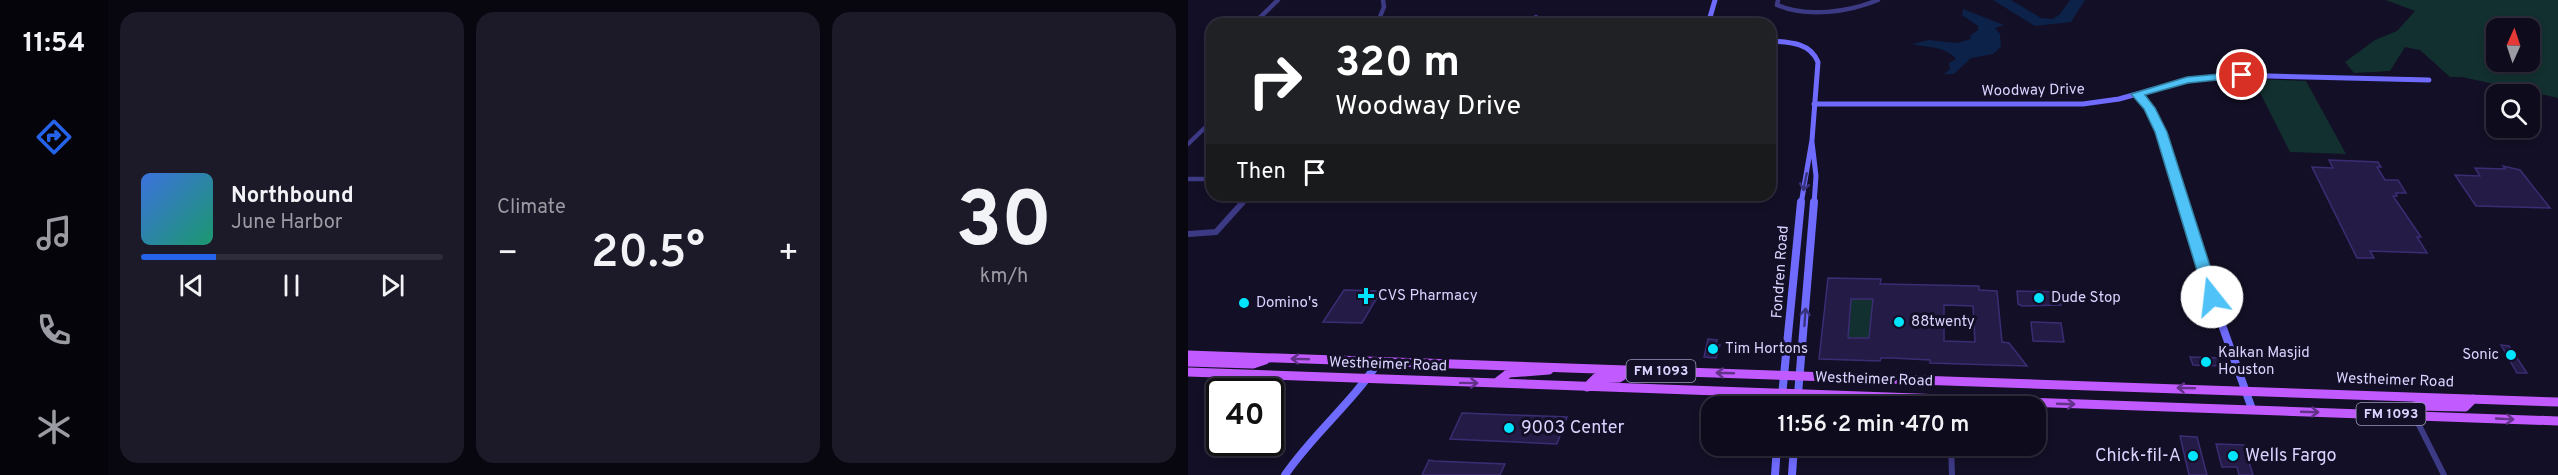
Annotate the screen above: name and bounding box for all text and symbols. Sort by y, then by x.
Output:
north arrow [2486,18,2540,72]
map controls [2486,18,2540,138]
text: 11:54 [23,27,85,61]
text: 320 m [1335,38,1460,91]
icon: right [1236,42,1314,120]
pin [2216,49,2267,100]
icon: arrive [2225,58,2258,91]
street label: Woodway Drive [1981,81,2085,101]
button: search [2486,84,2540,138]
text: Woodway Drive [1335,90,1521,124]
icon: directions [33,116,75,158]
icon: arrive [1298,156,1331,189]
text: Then [1236,159,1286,186]
one-way arrow [1799,172,1810,192]
text: 30 [956,175,1052,274]
text: Northbound [231,183,354,210]
text: Climate [497,195,566,221]
text: June Harbor [231,210,343,236]
icon: music [33,212,75,254]
street label: Fondren Road [1768,225,1794,319]
text: 20.5° [591,226,705,283]
text: − [497,234,518,276]
text: + [778,234,799,276]
text: km/h [980,264,1028,290]
position arrow [2180,265,2244,329]
icon: previous [175,269,208,302]
icon: pause [275,269,308,302]
icon: next [376,269,409,302]
place label: CVS Pharmacy [1378,287,1478,306]
marker: CVS Pharmacy [1359,289,1373,303]
place label: Dude Stop [2051,289,2121,308]
marker: Dude Stop [2032,291,2046,305]
place label: Domino's [1256,294,1318,313]
marker: Domino's [1237,296,1251,310]
one-way arrow [1800,308,1811,328]
icon: phone [33,309,75,351]
place label: 88twenty [1911,313,1975,332]
marker: 88twenty [1892,315,1906,329]
place label: Tim Hortons [1725,340,1808,359]
marker: Tim Hortons [1706,342,1720,356]
place label: Kalkan Masjid Houston [2218,344,2310,380]
place label: Sonic [2462,346,2499,365]
marker: Sonic [2504,348,2518,362]
one-way arrow [1290,353,1310,364]
street label: Westheimer Road [1329,353,1447,377]
marker: Kalkan Masjid Houston [2199,355,2213,369]
road number: FM 1093 [1626,360,1696,382]
one-way arrow [1716,367,1736,379]
street label: Westheimer Road [1815,368,1933,392]
street label: Westheimer Road [2336,369,2454,393]
one-way arrow [1459,377,1479,388]
speed limit sign: 40 [1206,378,1284,456]
one-way arrow [2177,383,2197,394]
one-way arrow [2056,398,2076,409]
road number: FM 1093 [2356,403,2426,425]
icon: climate [33,406,75,448]
one-way arrow [2300,406,2320,417]
text: 11:56 · 2 min · 470 m [1778,412,1969,439]
one-way arrow [2494,414,2514,425]
place label: 9003 Center [1521,417,1625,440]
marker: 9003 Center [1502,421,1516,435]
place label: Chick-fil-A [2095,445,2181,468]
place label: Wells Fargo [2245,445,2337,468]
marker: Chick-fil-A [2186,449,2200,463]
marker: Wells Fargo [2226,449,2240,463]

